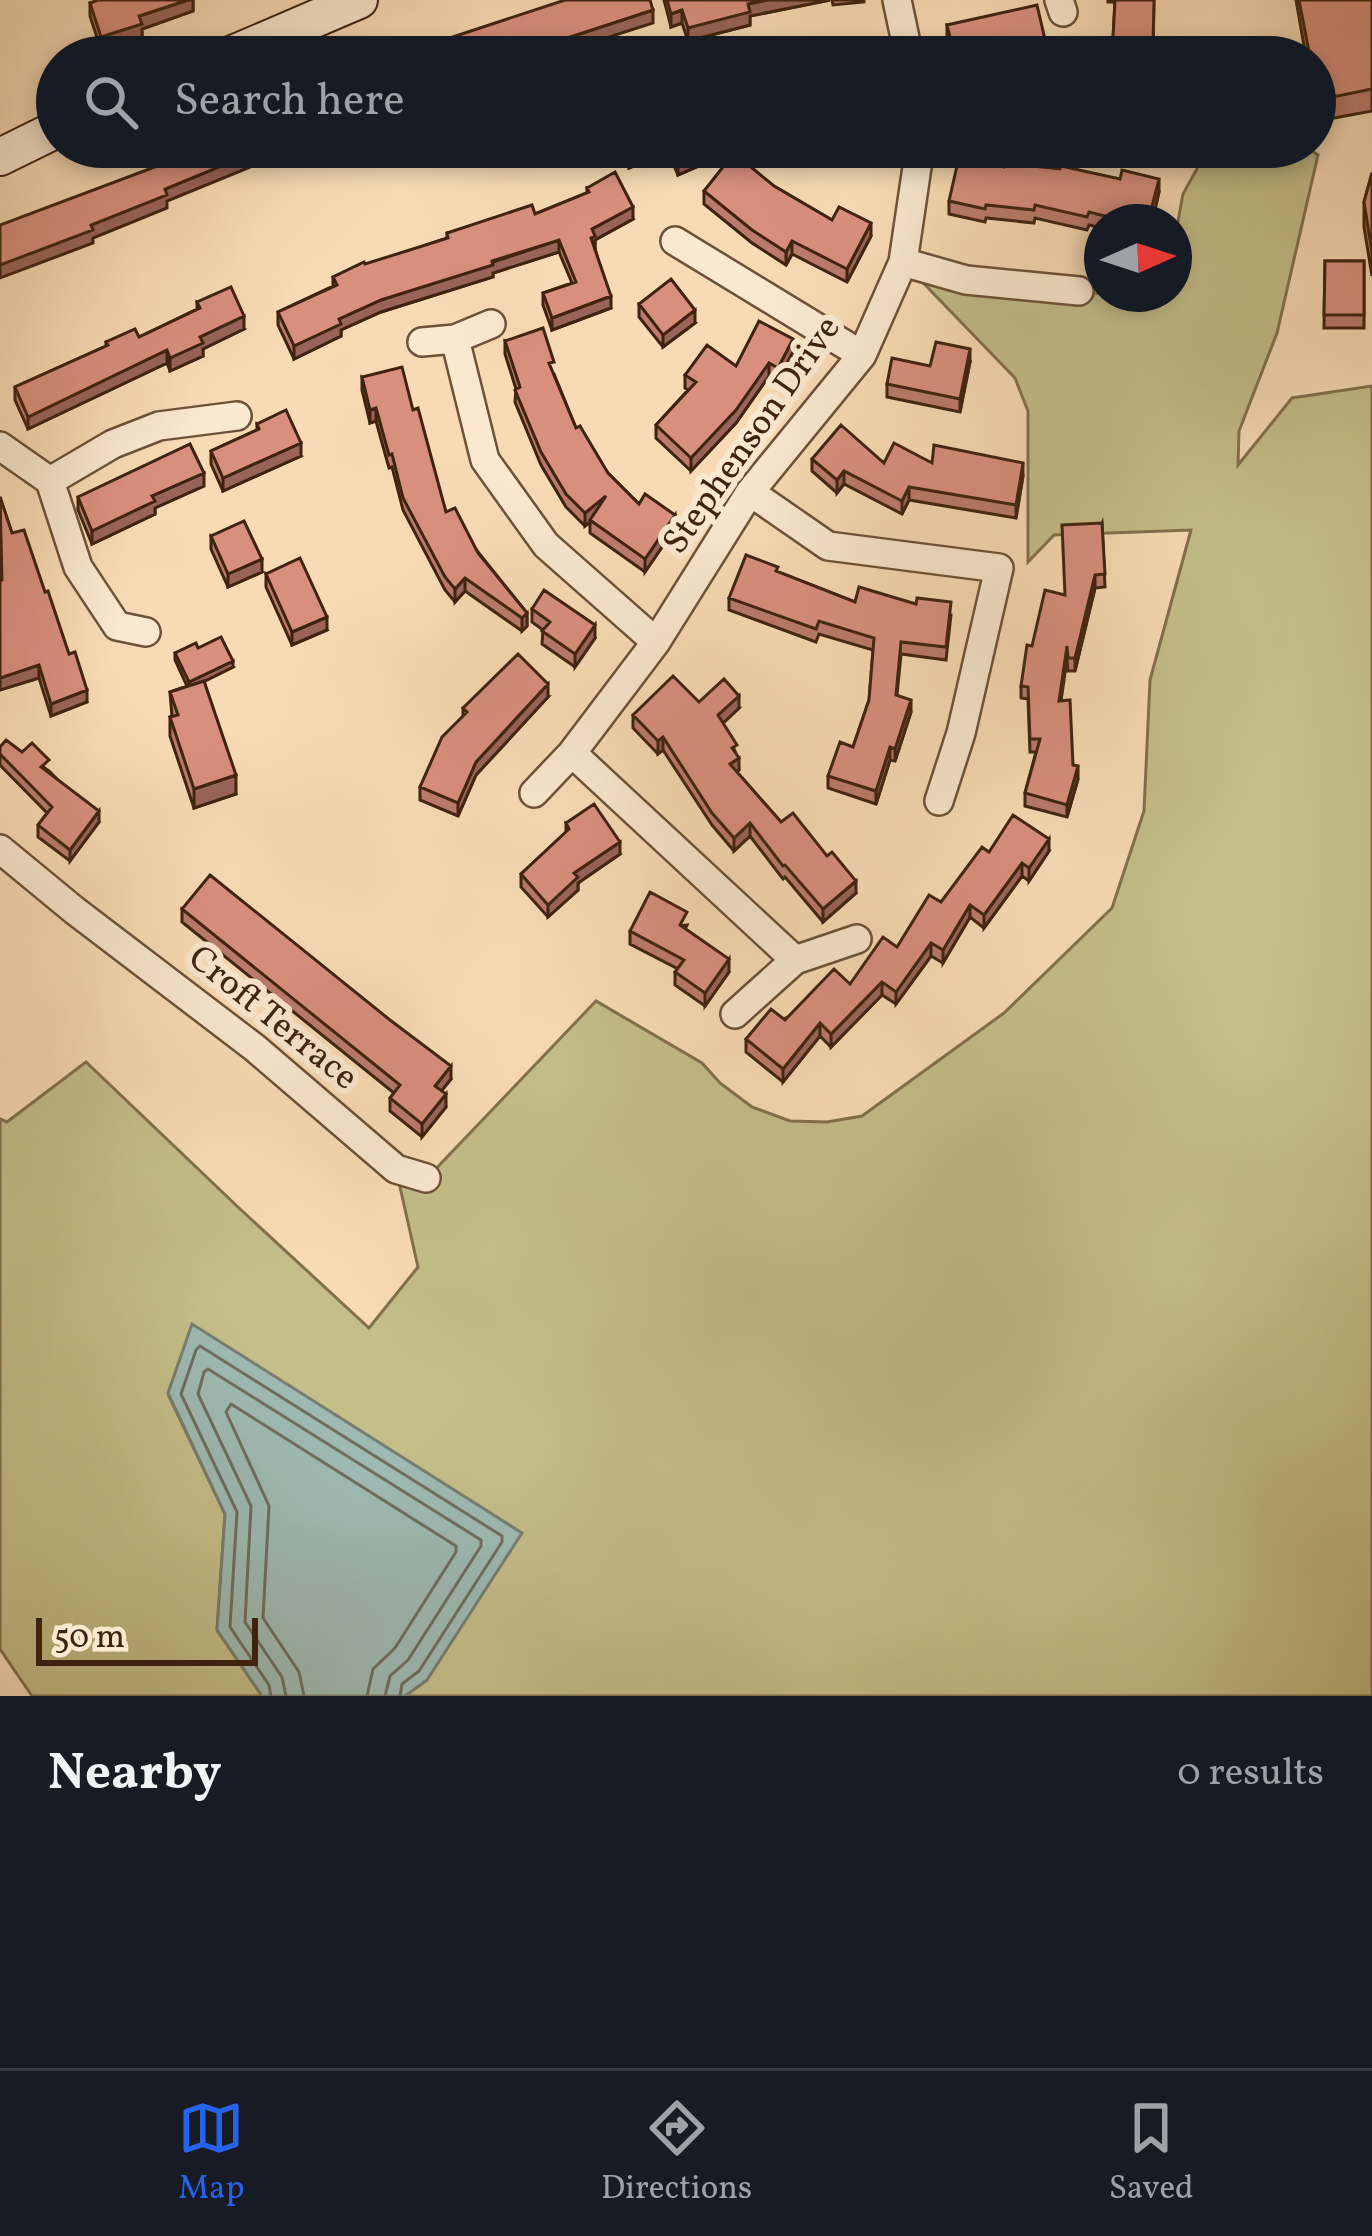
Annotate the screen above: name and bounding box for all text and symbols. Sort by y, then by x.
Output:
search box [36,36,1336,168]
icon: search [78,69,144,135]
text: Search here [174,71,405,134]
north arrow [1084,204,1192,312]
street label: Stephenson Drive [652,307,854,565]
street label: Croft Terrace [176,935,368,1103]
scale bar [36,1612,258,1665]
text: 50 m [54,1616,125,1662]
text: Nearby [48,1739,222,1810]
text: 0 results [1177,1747,1324,1801]
tab: Map [178,2095,244,2213]
tab: Directions [601,2095,752,2213]
tab: Saved [1109,2095,1194,2213]

